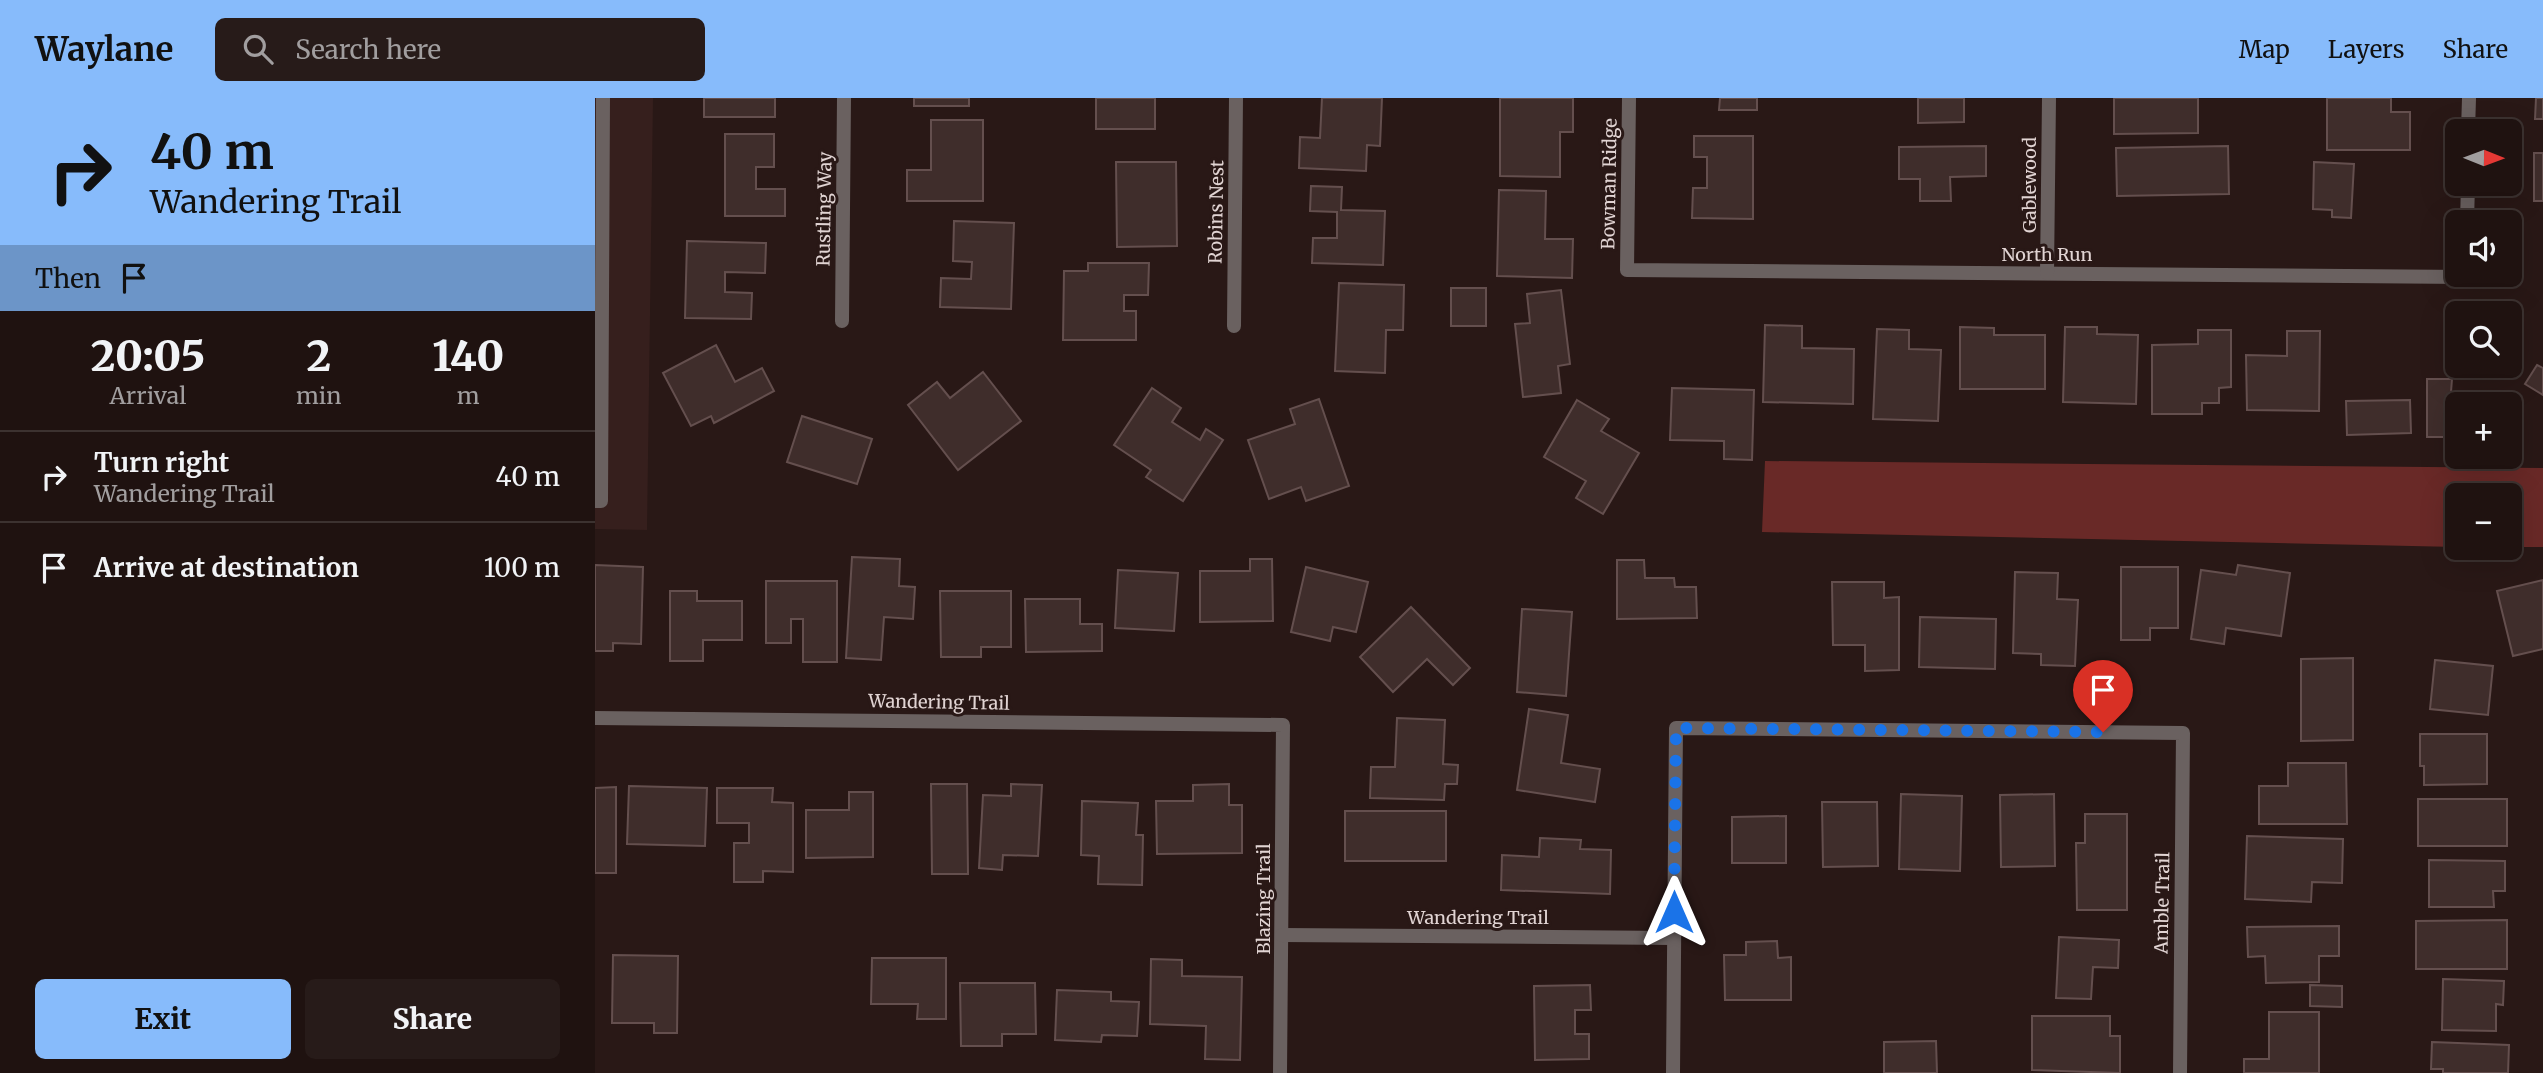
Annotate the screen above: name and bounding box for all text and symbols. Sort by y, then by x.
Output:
search box [215,18,705,81]
text: Waylane [35,29,173,70]
icon: search [239,30,277,68]
text: Search here [295,33,441,66]
text: Map [2239,34,2290,65]
text: Layers [2328,34,2404,65]
text: Share [2442,34,2508,65]
street label: Bowman Ridge [1596,118,1622,250]
north arrow [2445,119,2522,196]
map controls [2445,119,2522,560]
text: 40 m [150,121,274,182]
icon: right [35,126,126,217]
street label: Gablewood [2018,137,2041,233]
street label: Rustling Way [812,151,837,267]
street label: Robins Nest [1204,160,1228,264]
text: Wandering Trail [150,182,401,222]
button: sound [2445,210,2522,287]
street label: North Run [2002,243,2092,266]
icon: arrive [115,259,153,297]
text: Then [35,262,101,295]
button: search [2445,301,2522,378]
text: 20:05 [91,330,205,382]
text: 2 [306,330,331,382]
text: 140 [432,330,504,382]
text: Arrival [110,381,186,410]
text: min [296,381,341,410]
text: m [457,381,480,410]
button: + [2445,392,2522,469]
text: Turn right [94,446,229,479]
icon: right [35,458,73,496]
text: 40 m [496,460,560,493]
text: Wandering Trail [94,479,275,508]
button: − [2445,483,2522,560]
icon: arrive [35,549,73,587]
text: Arrive at destination [94,551,359,584]
text: 100 m [484,551,560,584]
pin [2073,660,2133,732]
icon: arrive [2084,671,2122,709]
street label: Wandering Trail [867,689,1010,715]
street label: Blazing Trail [1252,843,1275,955]
street label: Amble Trail [2150,852,2174,955]
position arrow [1637,875,1711,949]
street label: Wandering Trail [1406,906,1549,929]
button: Exit [35,979,291,1059]
button: Share [305,979,560,1059]

